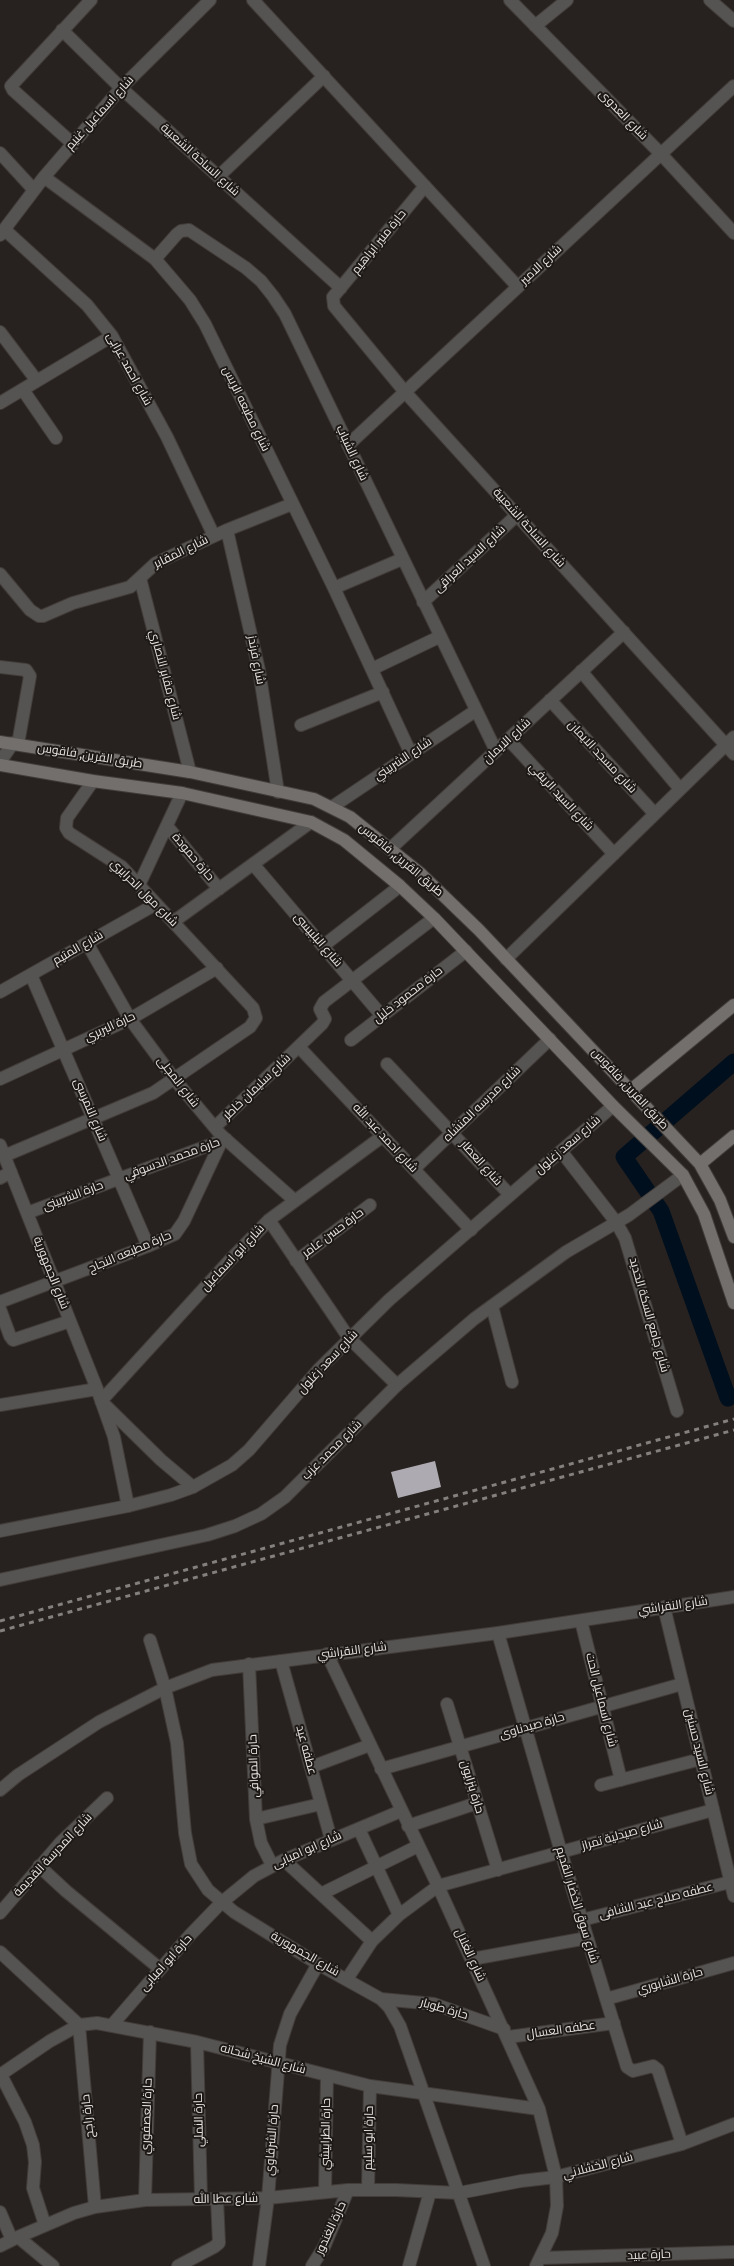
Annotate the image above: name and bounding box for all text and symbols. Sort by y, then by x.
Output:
street label: شارع اسماعيل غنيم [63,73,137,153]
street label: شارع العدوى [596,87,650,143]
street label: شارع الساحة الشعبية [158,121,242,199]
street label: حارة منير ابراهيم [349,207,409,277]
street label: شارع الامير [517,242,565,288]
street label: شارع احمد عرابى [103,330,155,408]
street label: شارع مطبعه الريس [219,364,273,454]
street label: شارع الشباب [333,423,371,483]
street label: شارع الساحة الشعبية [490,486,568,570]
street label: شارع السيد العراقى [431,522,509,596]
street label: شارع المقابر [151,533,211,571]
street label: شارع مقابر النصاري [146,629,184,721]
street label: شارع فرندز [244,634,268,686]
street label: شارع الايمان [480,715,534,767]
street label: شارع مسجد الايمان [565,718,639,796]
street label: شارع الشربيني [371,734,435,784]
street label: طريق القرين, فاقوس [36,741,144,771]
street label: شارع السيد الريفي [526,760,596,834]
street label: طريق القرين, فاقوس [356,820,446,900]
street label: حارة حمودة [169,830,217,884]
street label: شارع مول الحرايري [107,856,181,930]
street label: شارع البلبيسى [291,910,345,970]
street label: شارع المتيم [50,928,106,968]
street label: حارة محمود خليل [370,963,446,1027]
street label: حارة البربري [82,1009,138,1045]
street label: طريق القرين, فاقوس [589,1045,671,1133]
street label: شارع سليمان خاطر [220,1051,294,1123]
street label: شارع المجلى [154,1054,202,1110]
street label: شارع مدرسه المنشاه [440,1063,524,1145]
street label: شارع النمرسى [70,1076,110,1144]
street label: شارع احمد عبد الله [349,1101,421,1175]
street label: شارع سعد زغلول [532,1113,604,1177]
street label: حارة محمد الدسوقي [122,1135,222,1183]
street label: شارع العطار [457,1137,505,1189]
street label: حارة الشربينى [41,1178,105,1214]
street label: حارة حسن عامر [299,1205,367,1261]
street label: شارع ابو اسماعيل [198,1222,268,1294]
street label: حارة مطبعه النجاح [86,1228,174,1276]
street label: شارع الجمهورية [30,1235,72,1311]
street label: شارع جامع السكة الحديد [626,1256,672,1374]
street label: شارع سعد زغلول [295,1327,361,1397]
street label: شارع محمد عزب [299,1417,365,1483]
street label: شارع النقراشي [637,1594,709,1618]
street label: شارع النقراشي [316,1640,388,1662]
street label: شارع اسماعيل الحت [582,1652,620,1748]
street label: شارع السيد حسنين [681,1707,717,1797]
street label: حارة صيدناوى [498,1710,566,1742]
street label: عطفه عيد [292,1724,320,1776]
street label: حارة الموافي [246,1734,262,1798]
street label: حارة بنزايون [457,1759,487,1815]
street label: شارع المدرسة القديمة [11,1810,95,1900]
street label: شارع صيدلية تمراز [580,1817,664,1853]
street label: شارع ابو امبابى [270,1828,344,1872]
street label: شارع سوق الخضار القديم [552,1845,602,1965]
street label: عطفه صلاح عبد الشافى [597,1880,715,1922]
street label: شارع الغلال [452,1926,488,1984]
street label: شارع الجمهورية [268,1928,342,1980]
street label: حارة ابو امبابى [137,1932,195,1994]
street label: حارة الشابوري [636,1965,704,1997]
street label: حارة طوبار [418,1995,470,2023]
street label: عطفه العسال [526,2018,596,2042]
street label: شارع الشيخ شحاته [219,2041,307,2077]
street label: حارة العصفوري [138,2078,156,2154]
street label: حارة راجح [79,2093,97,2139]
street label: حارة النملي [191,2093,207,2147]
street label: حارة الطرابيشي [318,2098,334,2170]
street label: حارة الشرقاوي [262,2104,282,2176]
street label: حارة ابو سليم [361,2106,377,2170]
street label: شارع الخشلاني [561,2150,635,2182]
street label: شارع عطا الله [194,2191,258,2207]
street label: حارة الغندور [312,2199,350,2257]
street label: حارة عبيد [627,2247,671,2263]

